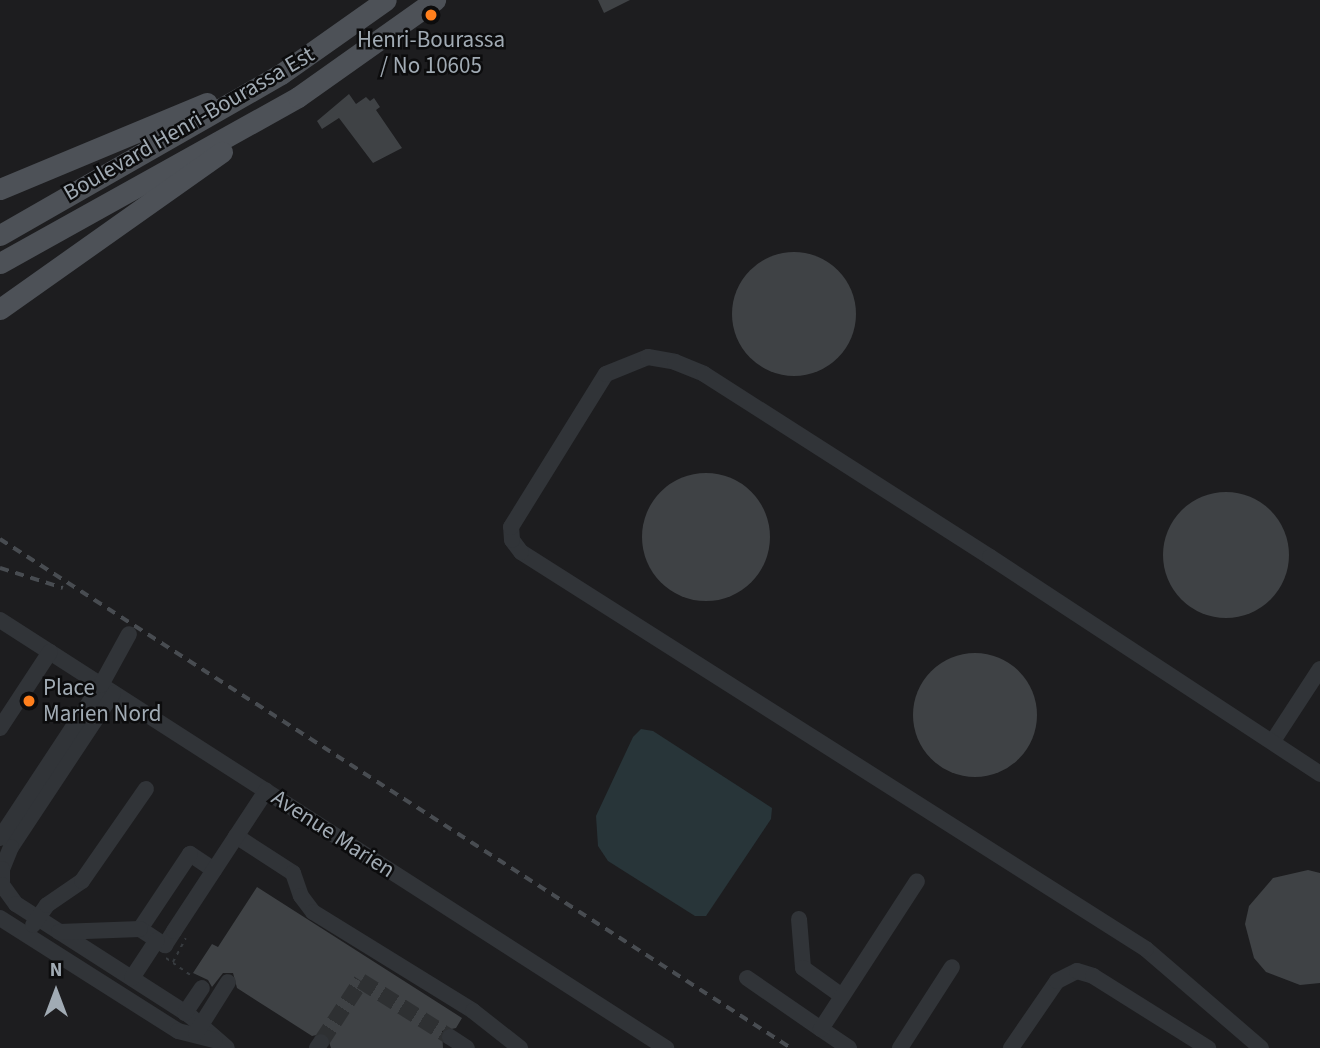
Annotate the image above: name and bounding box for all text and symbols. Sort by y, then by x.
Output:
marker: Henri-Bourassa / No 10605 [423,7,439,23]
place label: Henri-Bourassa / No 10605 [357,26,505,80]
street label: Boulevard Henri-Bourassa Est [59,41,319,207]
place label: Place Marien Nord [43,674,161,728]
marker: Place Marien Nord [21,693,37,709]
street label: Avenue Marien [266,784,400,884]
north arrow [21,957,91,1027]
text: N [50,957,62,984]

